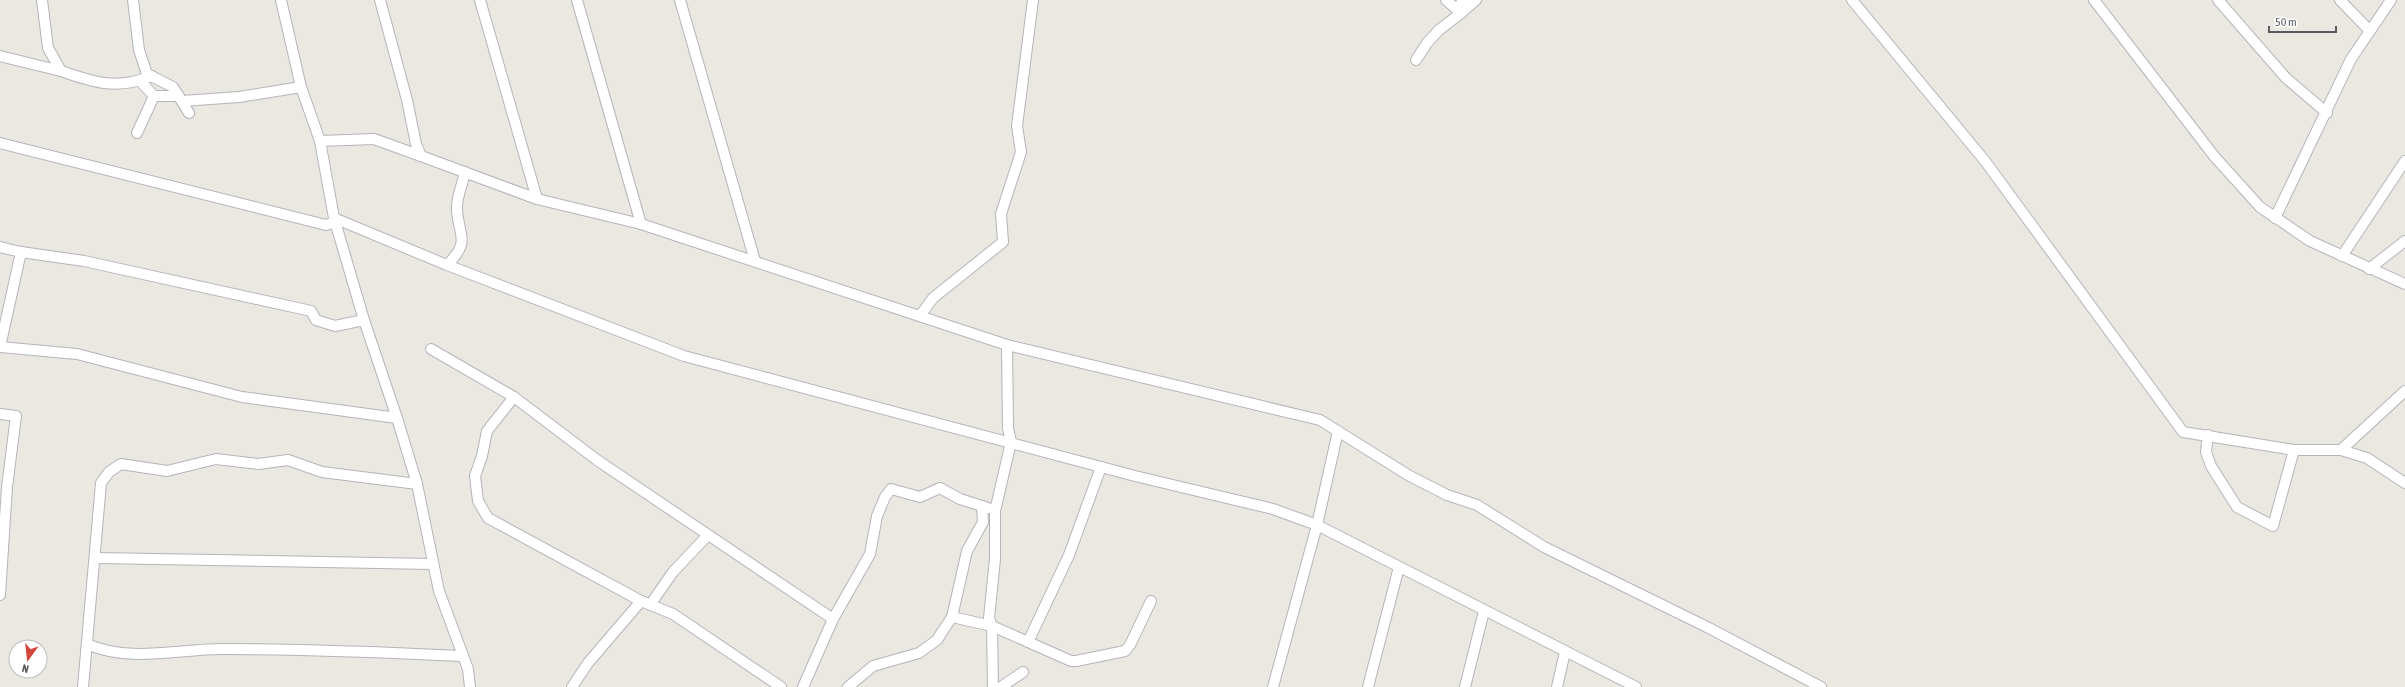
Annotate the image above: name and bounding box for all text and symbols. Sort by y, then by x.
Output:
scale bar [2269,8,2336,34]
text: 50 m [2275,15,2297,29]
north arrow [8,639,48,679]
text: N [21,662,30,675]

